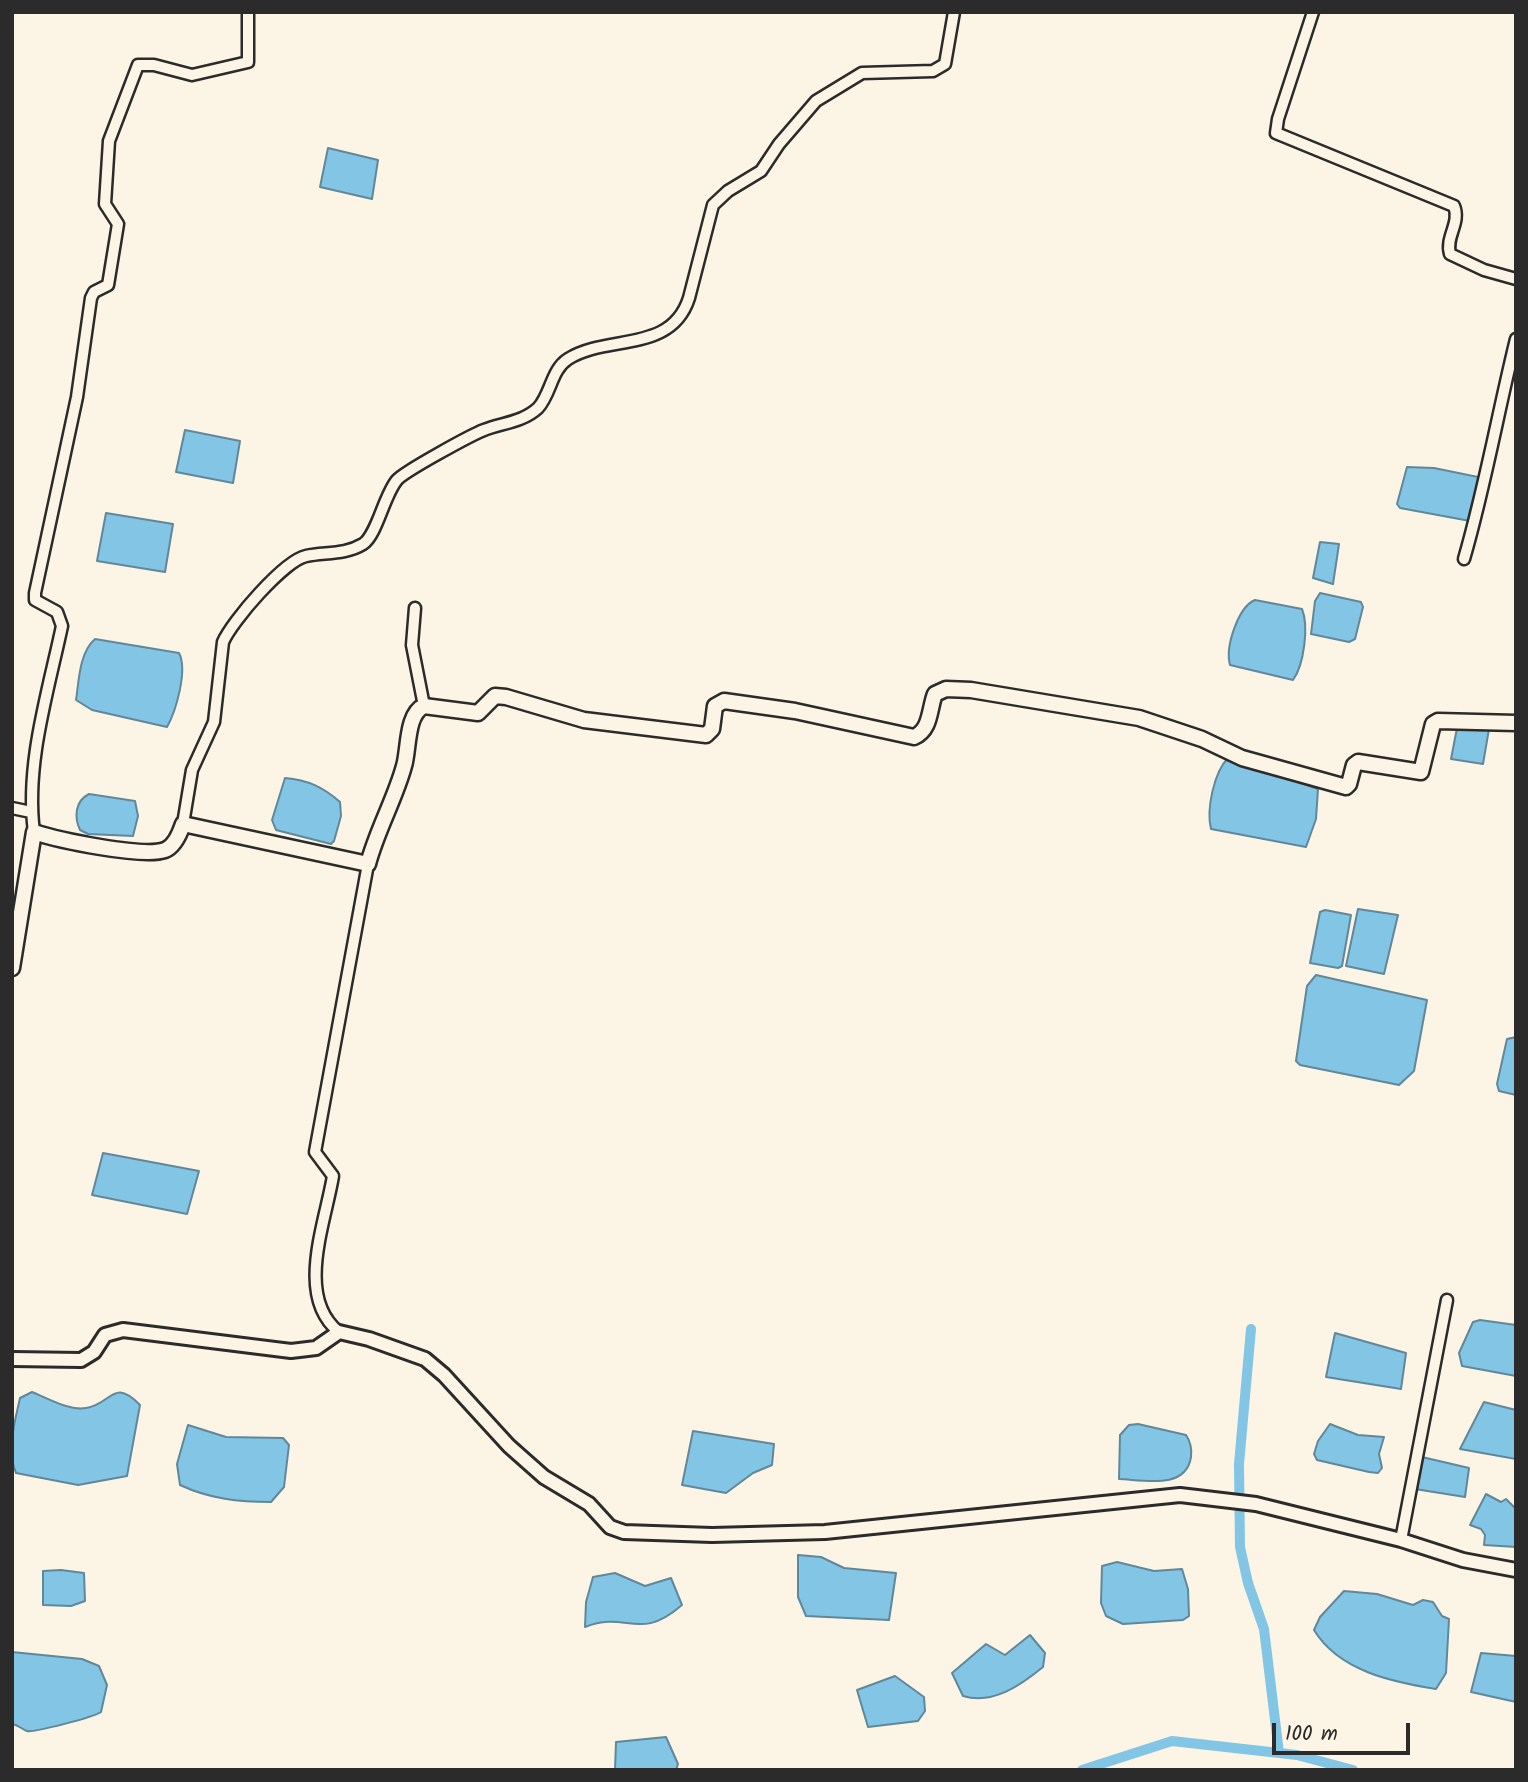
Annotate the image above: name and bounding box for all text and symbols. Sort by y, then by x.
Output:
scale bar [1276,1708,1414,1752]
text: 100 m [1285,1718,1338,1751]

